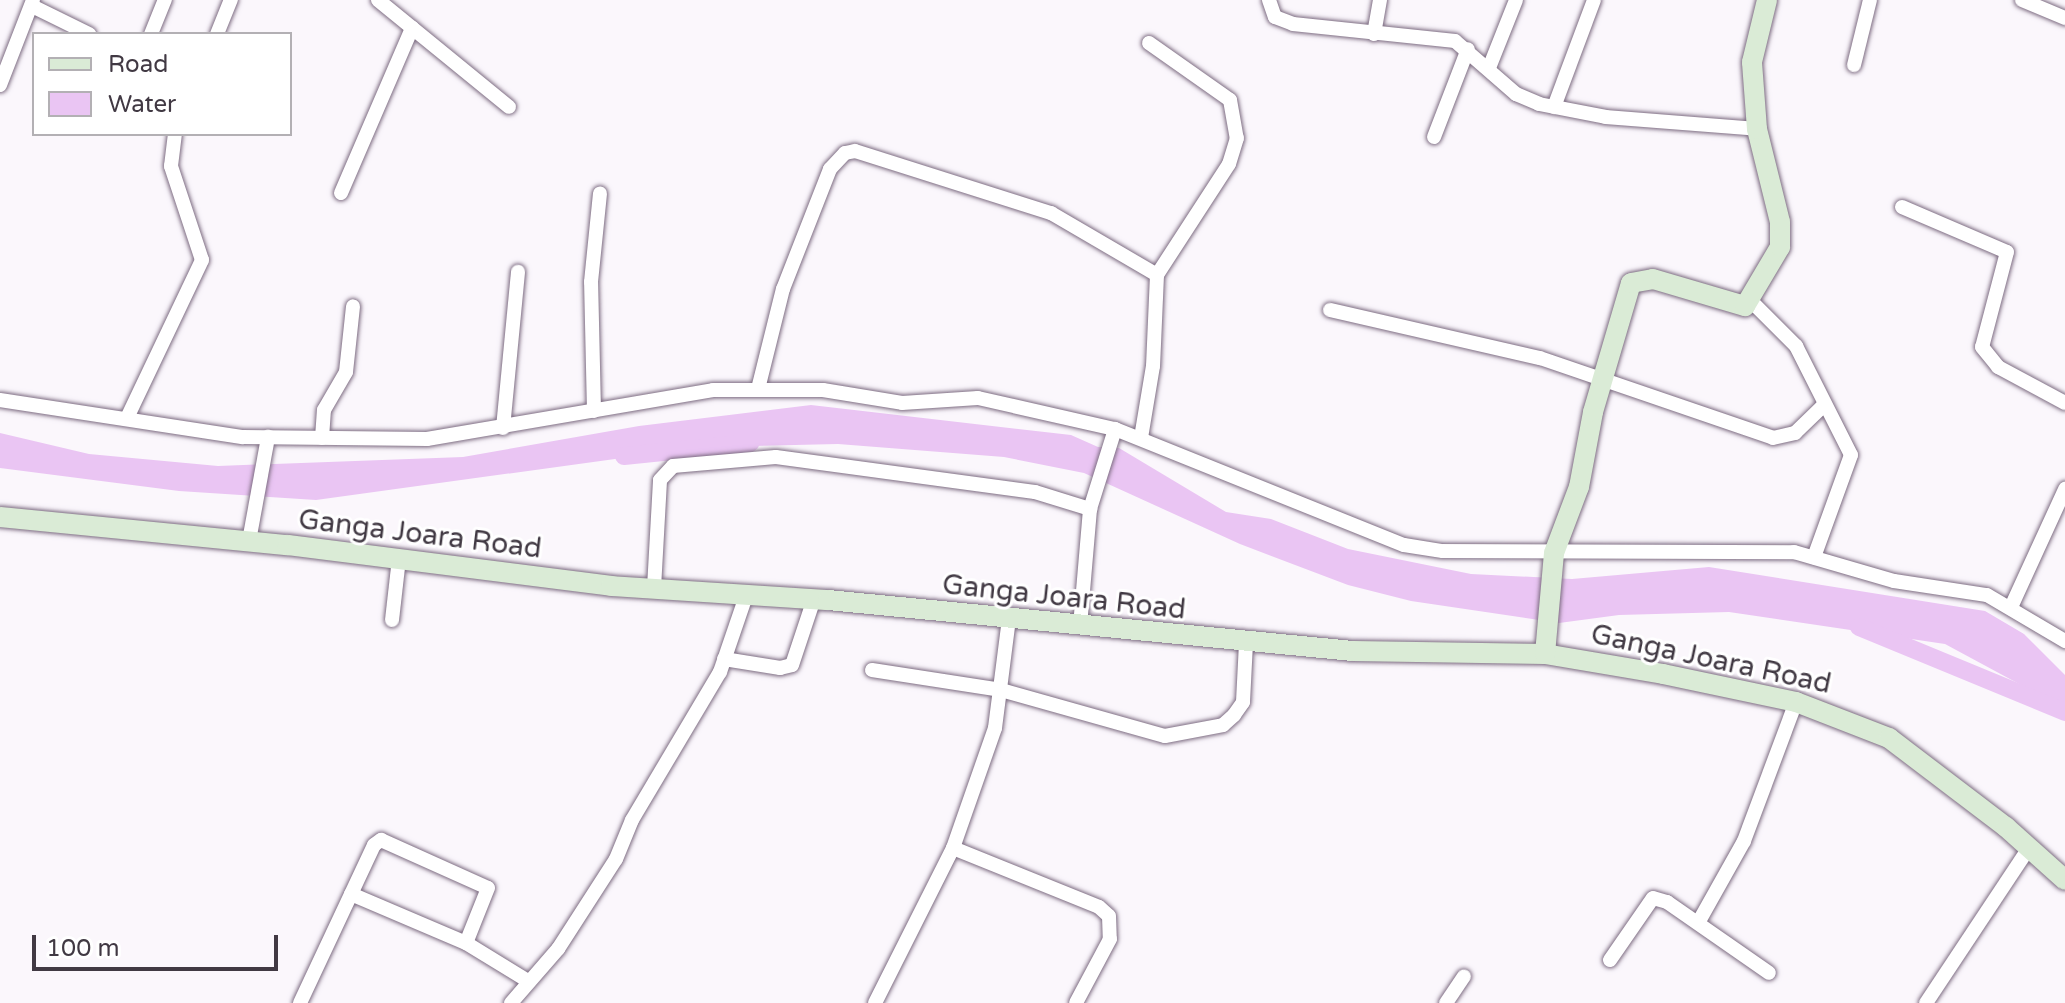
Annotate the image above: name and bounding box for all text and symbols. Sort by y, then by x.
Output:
legend [32,32,292,136]
text: Road [108,50,168,79]
text: Water [108,90,176,119]
street label: Ganga Joara Road [297,502,543,566]
street label: Ganga Joara Road [941,568,1187,626]
street label: Ganga Joara Road [1588,617,1834,701]
scale bar [36,919,282,969]
text: 100 m [46,934,120,963]

